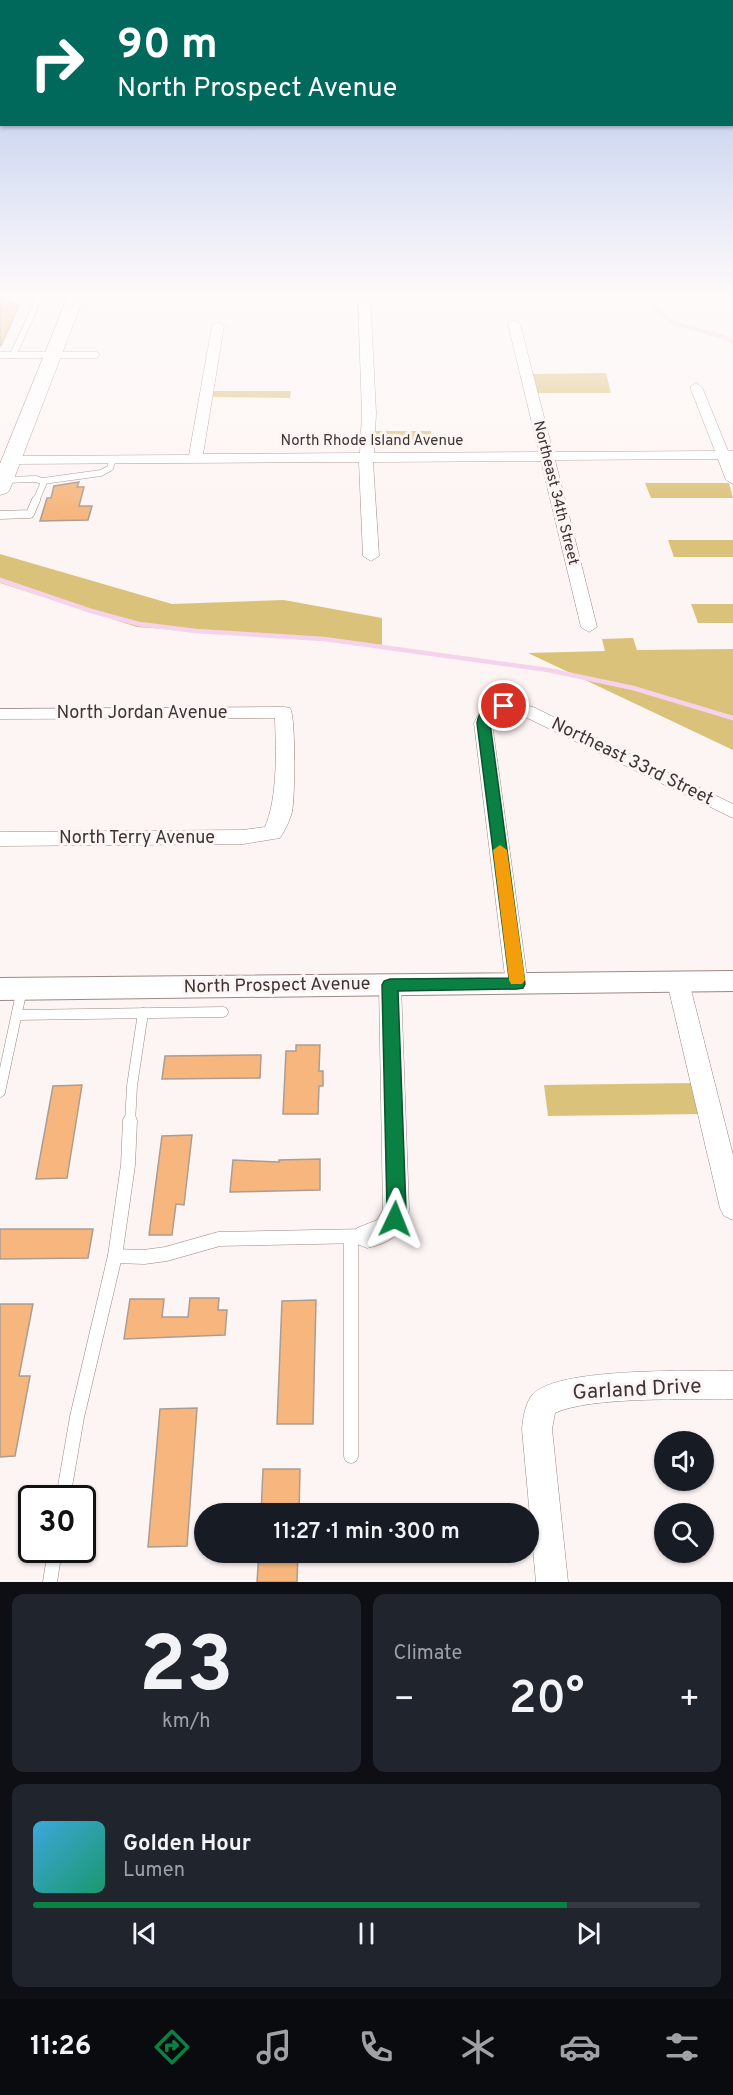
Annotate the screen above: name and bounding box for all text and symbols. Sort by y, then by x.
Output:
text: 90 m [117,20,218,73]
icon: right [18,24,96,102]
text: North Prospect Avenue [117,72,397,106]
street label: Northeast 34th Street [528,419,582,567]
street label: North Rhode Island Avenue [281,432,463,451]
pin [478,680,529,731]
icon: arrive [487,689,520,722]
street label: North Jordan Avenue [57,702,227,725]
street label: Northeast 33rd Street [547,713,717,811]
street label: North Terry Avenue [59,827,215,850]
street label: North Prospect Avenue [183,973,371,999]
position arrow [363,1187,427,1251]
street label: Garland Drive [572,1373,702,1407]
map controls [654,1431,714,1563]
button: sound [654,1431,714,1491]
speed limit sign: 30 [18,1485,96,1563]
button: search [654,1503,714,1563]
text: 11:27 · 1 min · 300 m [273,1519,460,1546]
text: 23 [139,1620,233,1719]
text: Climate [394,1641,462,1667]
text: 20° [509,1672,585,1729]
text: − [394,1680,415,1722]
text: + [679,1680,700,1722]
text: km/h [162,1709,211,1735]
text: Golden Hour [123,1831,251,1858]
text: Lumen [123,1858,185,1884]
icon: previous [128,1917,161,1950]
icon: pause [350,1917,383,1950]
icon: next [572,1917,605,1950]
icon: directions [151,2026,193,2068]
icon: music [253,2026,295,2068]
icon: phone [355,2026,397,2068]
icon: climate [457,2026,499,2068]
icon: car [559,2026,601,2068]
icon: filters [661,2026,703,2068]
text: 11:26 [30,2030,91,2064]

